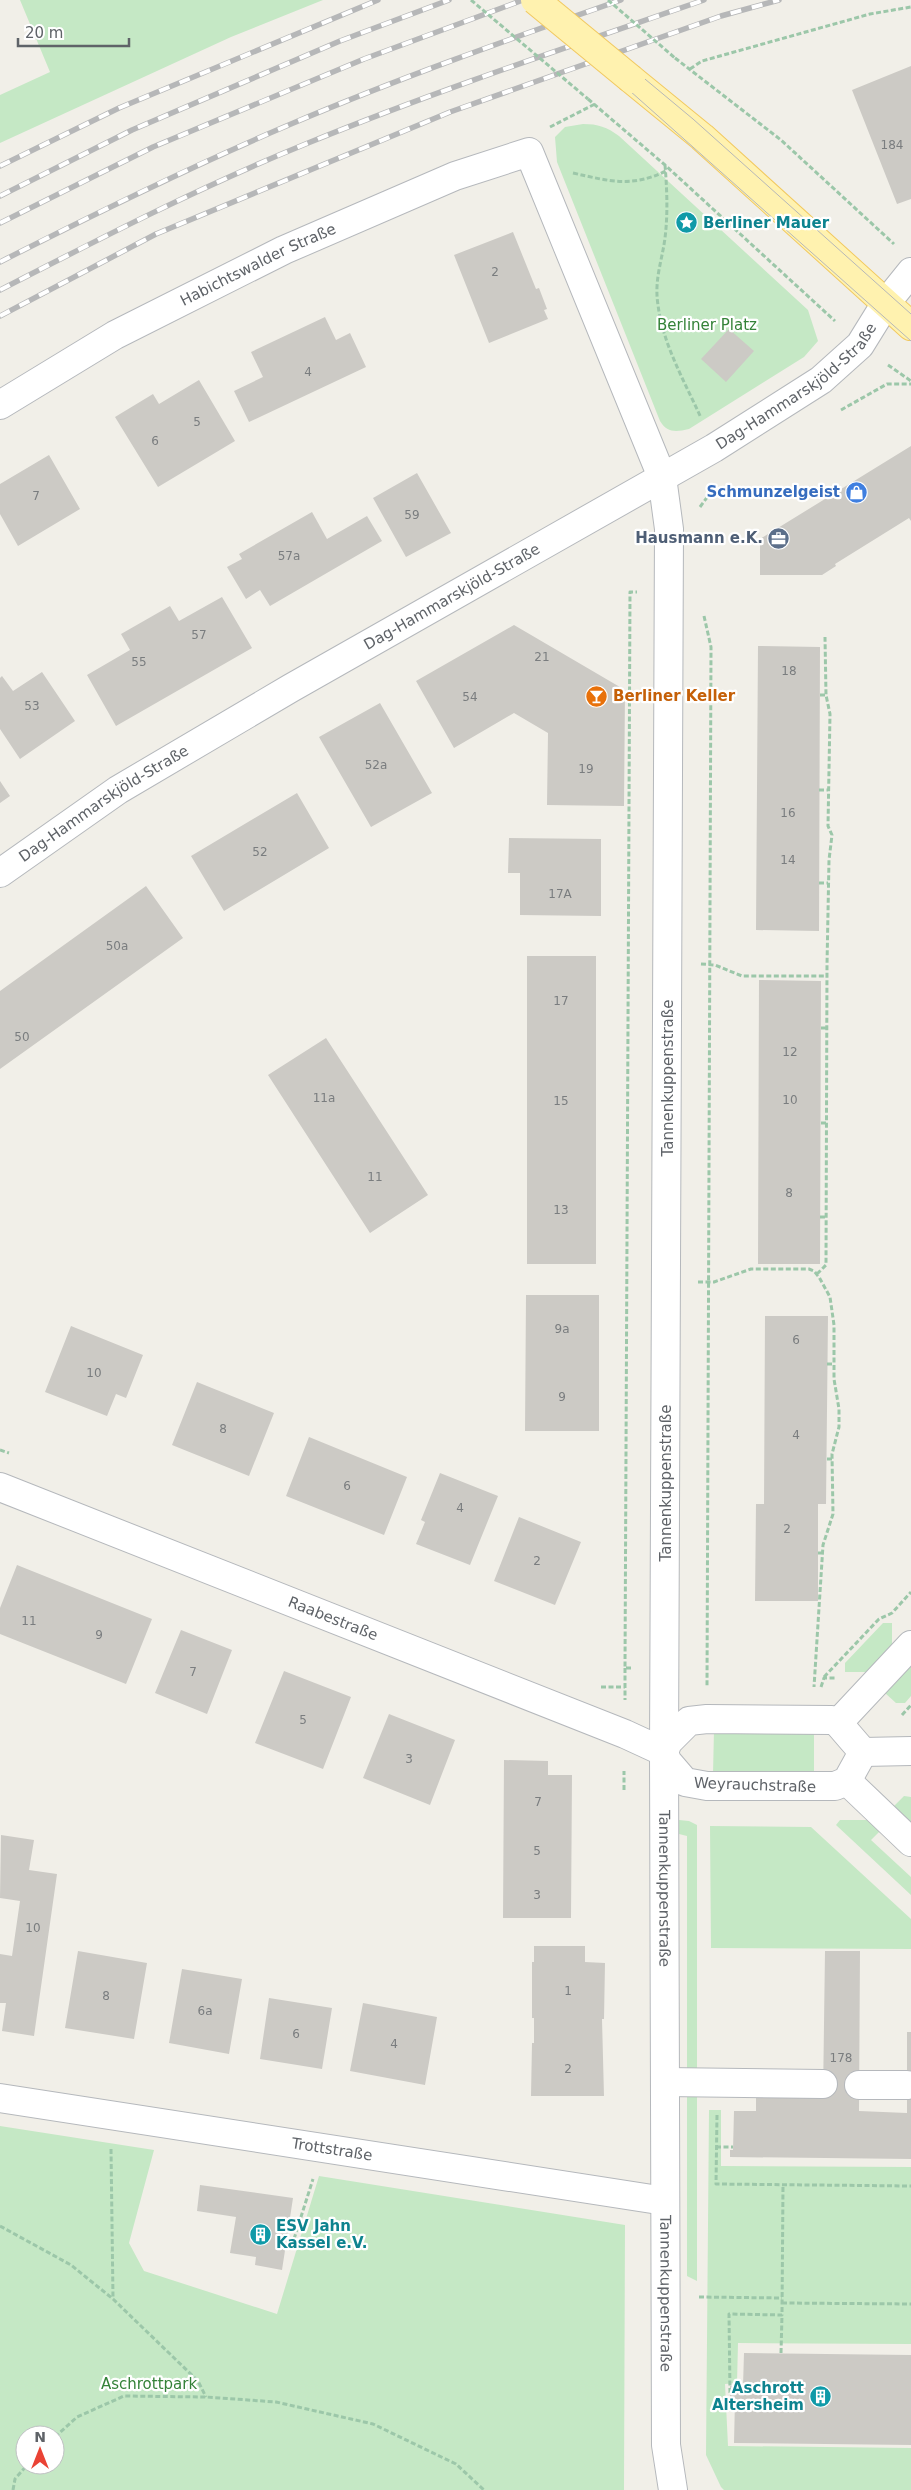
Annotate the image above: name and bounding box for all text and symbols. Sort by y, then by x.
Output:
scale bar [18,15,129,47]
text: 20 m [25,24,63,42]
house number: 184 [881,138,903,152]
place icon: Berliner Mauer [675,211,699,235]
place label: Berliner Mauer [703,214,830,232]
street label: Habichtswalder Straße [177,220,338,310]
house number: 2 [491,265,499,279]
park label: Berliner Platz [657,316,757,334]
street label: Dag-Hammarskjöld-Straße [712,320,880,454]
house number: 4 [304,365,312,379]
house number: 5 [193,415,201,429]
house number: 6 [151,434,159,448]
shop icon: Schmunzelgeist [844,480,868,504]
place label: Schmunzelgeist [706,483,840,501]
house number: 7 [32,489,40,503]
house number: 59 [404,508,420,522]
office icon: Hausmann e.K. [767,526,791,550]
place label: Hausmann e.K. [635,529,763,547]
street label: Dag-Hammarskjöld-Straße [361,540,543,654]
house number: 57a [278,549,300,563]
house number: 57 [191,628,207,642]
house number: 21 [534,650,550,664]
house number: 55 [131,655,147,669]
house number: 18 [781,664,797,678]
bar icon: Berliner Keller [585,684,609,708]
place label: Berliner Keller [613,687,736,705]
house number: 54 [462,690,478,704]
house number: 53 [24,699,40,713]
street label: Dag-Hammarskjöld-Straße [16,741,192,866]
house number: 52a [365,758,387,772]
house number: 19 [578,762,594,776]
house number: 16 [780,806,796,820]
house number: 52 [252,845,268,859]
house number: 14 [780,853,796,867]
house number: 17A [548,887,573,901]
house number: 50a [106,939,128,953]
house number: 17 [553,994,569,1008]
street label: Tannenkuppenstraße [659,1000,677,1157]
house number: 50 [14,1030,30,1044]
house number: 12 [782,1045,798,1059]
house number: 11a [313,1091,335,1105]
house number: 10 [782,1093,798,1107]
house number: 15 [553,1094,569,1108]
house number: 11 [367,1170,383,1184]
house number: 8 [785,1186,793,1200]
house number: 13 [553,1203,569,1217]
house number: 9a [555,1322,570,1336]
house number: 6 [792,1333,800,1347]
house number: 10 [86,1366,102,1380]
house number: 9 [558,1390,566,1404]
street label: Tannenkuppenstraße [657,1405,675,1562]
house number: 8 [219,1422,227,1436]
house number: 4 [792,1428,800,1442]
house number: 6 [343,1479,351,1493]
house number: 4 [456,1501,464,1515]
house number: 2 [783,1522,791,1536]
house number: 2 [533,1554,541,1568]
street label: Raabestraße [285,1593,380,1644]
house number: 11 [21,1614,37,1628]
house number: 9 [95,1628,103,1642]
house number: 7 [189,1665,197,1679]
house number: 5 [299,1713,307,1727]
house number: 3 [405,1752,413,1766]
street label: Weyrauchstraße [694,1774,816,1796]
house number: 7 [534,1795,542,1809]
street label: Tannenkuppenstraße [655,1809,674,1967]
house number: 5 [533,1844,541,1858]
house number: 3 [533,1888,541,1902]
house number: 10 [25,1921,41,1935]
house number: 1 [564,1984,572,1998]
house number: 8 [102,1989,110,2003]
house number: 6a [198,2004,213,2018]
house number: 6 [292,2027,300,2041]
house number: 4 [390,2037,398,2051]
house number: 178 [830,2051,852,2065]
house number: 2 [564,2062,572,2076]
street label: Trottstraße [289,2134,374,2165]
street label: Tannenkuppenstraße [656,2214,675,2372]
place label: ESV Jahn Kassel e.V. [276,2217,367,2252]
building icon: ESV Jahn Kassel e.V. [248,2223,272,2247]
park label: Aschrottpark [101,2375,197,2393]
place label: Aschrott Altersheim [712,2379,804,2414]
building icon: Aschrott Altersheim [808,2385,832,2409]
north arrow [15,2425,65,2475]
text: N [34,2429,46,2445]

